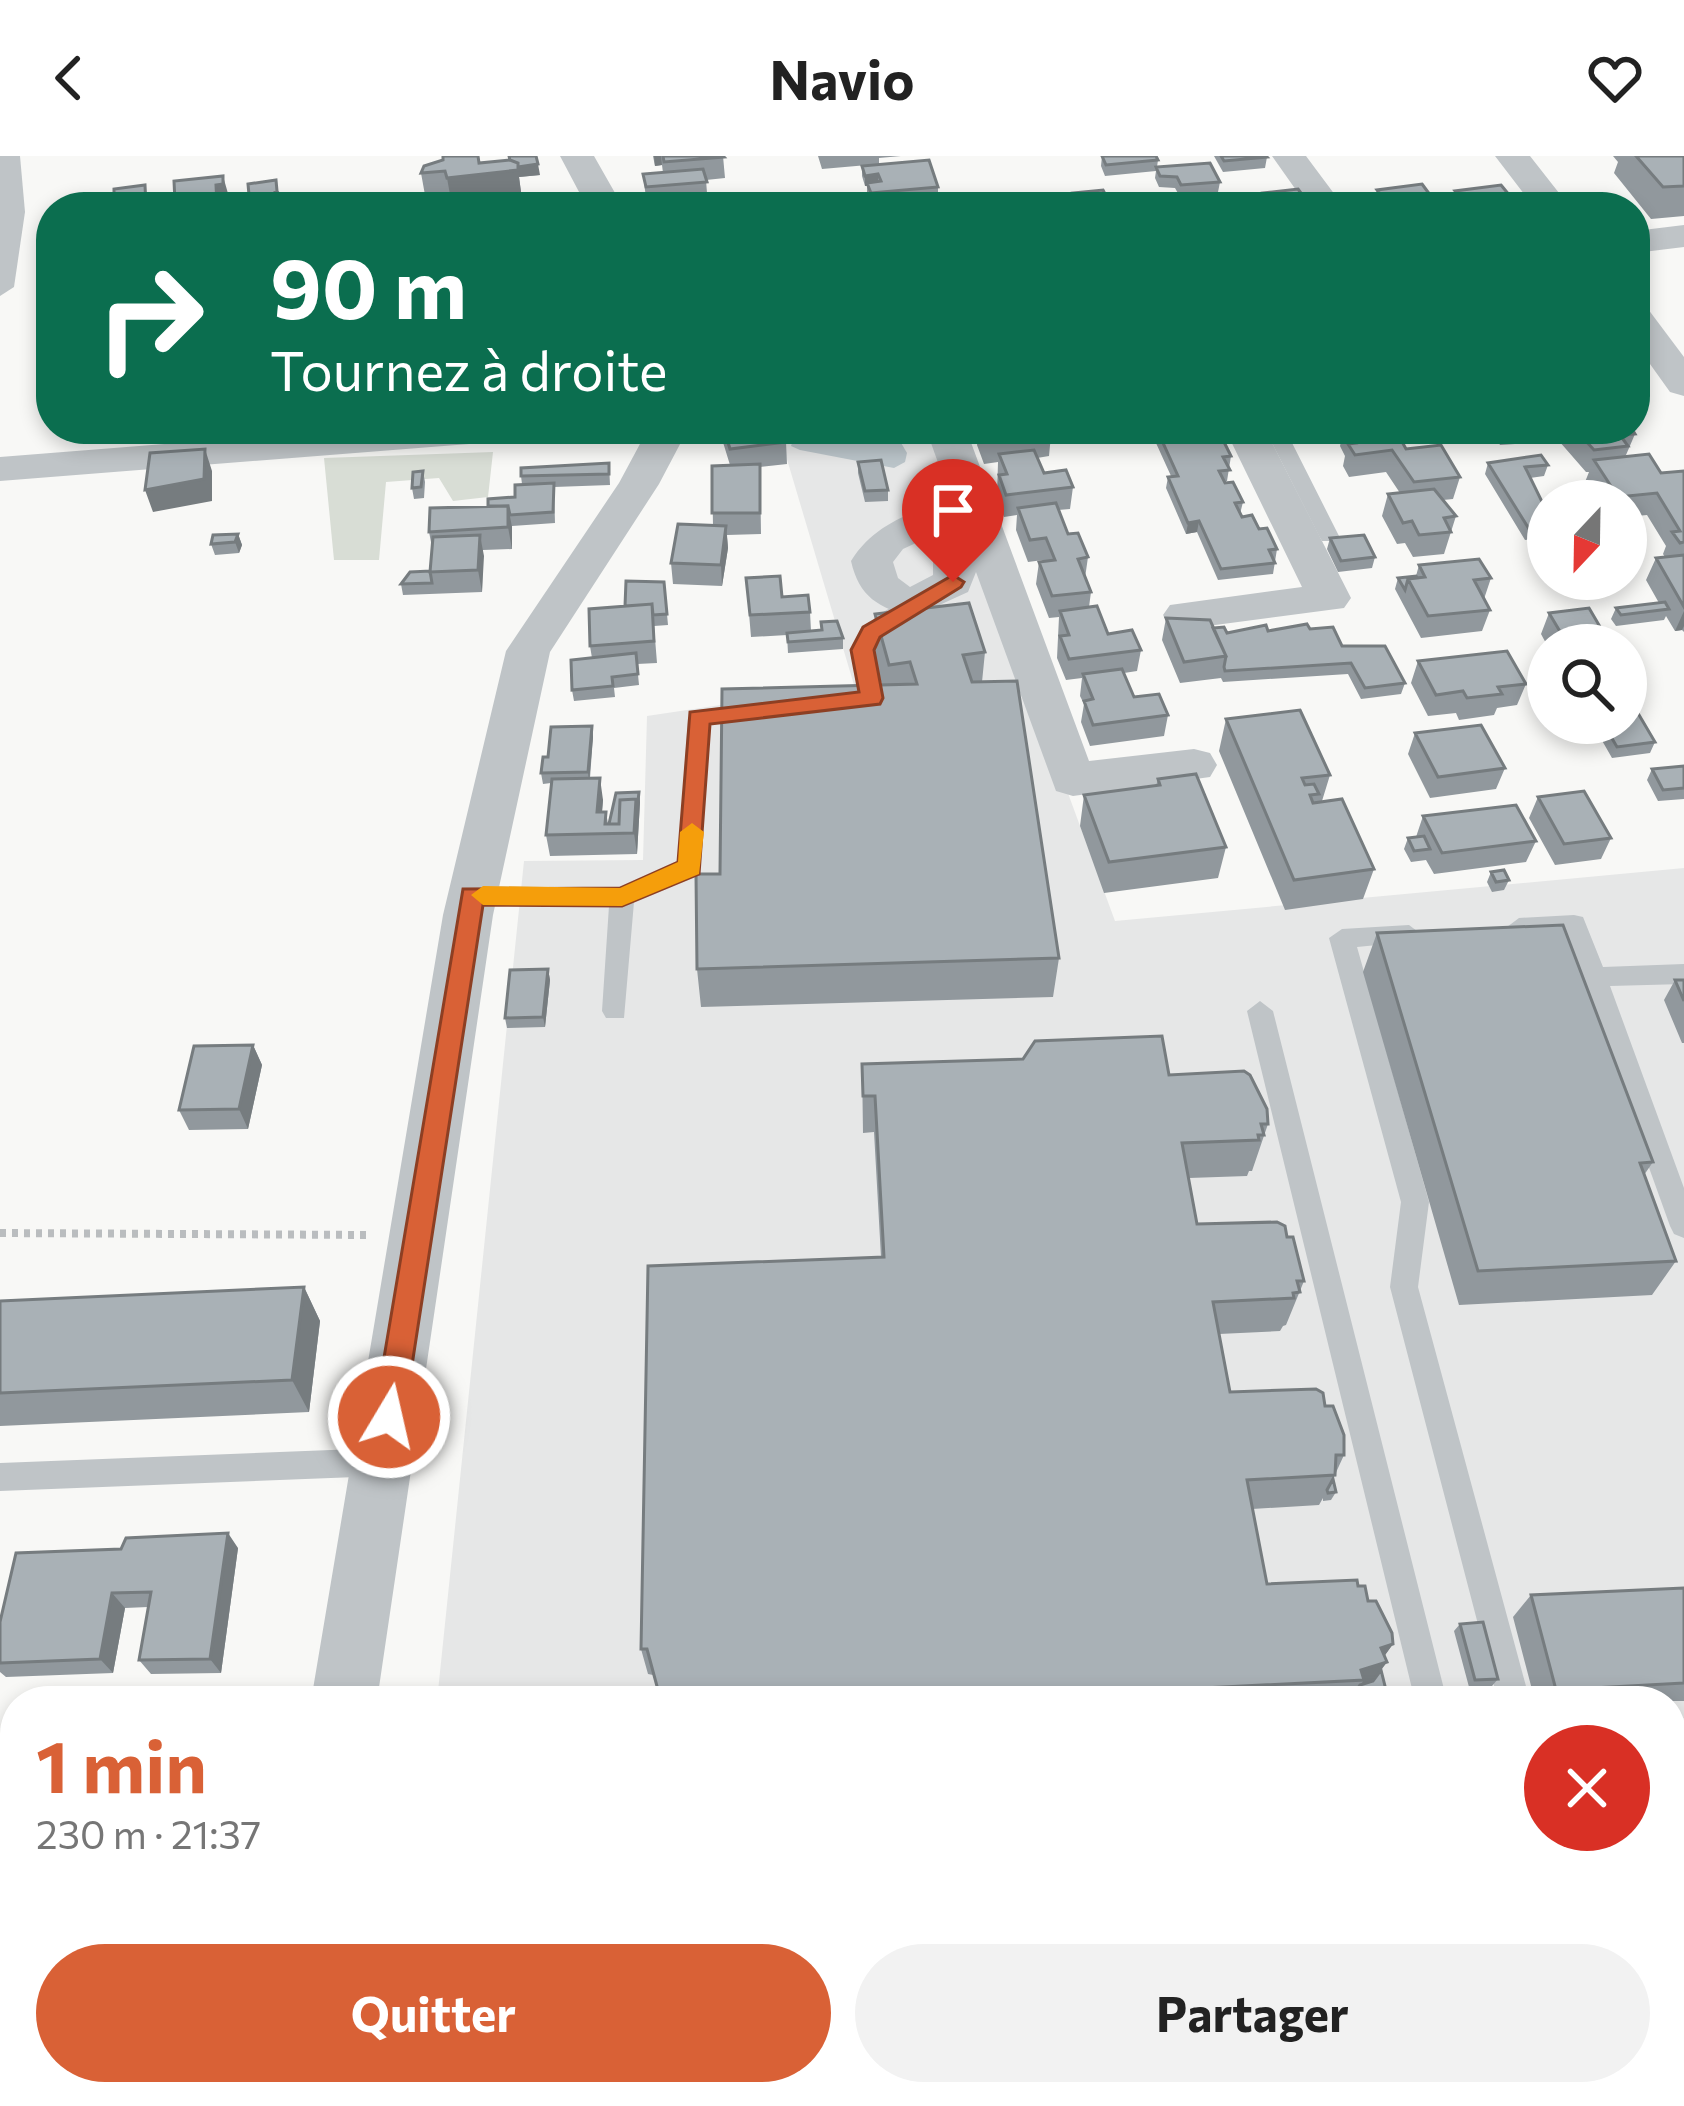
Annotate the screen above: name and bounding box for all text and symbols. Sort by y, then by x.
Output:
icon: back [36,45,102,111]
text: Navio [770,45,914,111]
icon: heart [1582,45,1648,111]
text: 90 m [270,234,467,336]
icon: right [72,240,228,396]
text: Tournez à droite [270,336,668,402]
pin [902,459,1004,582]
icon: arrive [920,477,986,543]
north arrow [1527,480,1647,600]
map controls [1527,480,1647,744]
button: search [1527,624,1647,744]
position arrow [326,1354,452,1480]
text: 1 min [36,1720,207,1808]
button: close [1524,1725,1650,1851]
text: 230 m · 21:37 [36,1809,261,1857]
button: Quitter [36,1944,831,2082]
button: Partager [855,1944,1650,2082]

